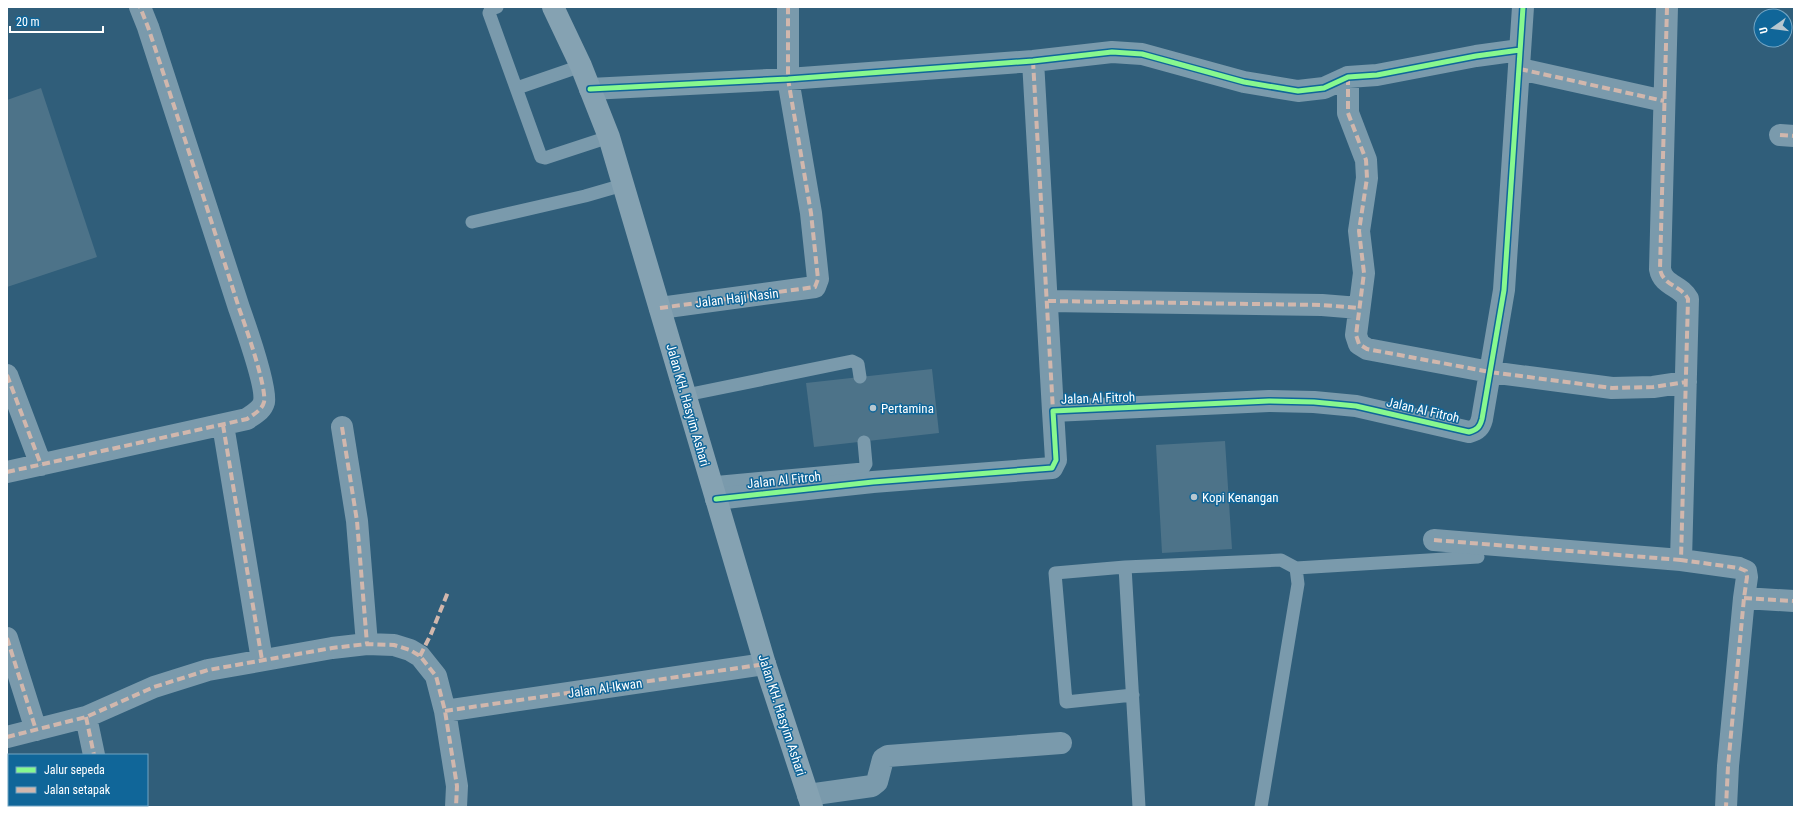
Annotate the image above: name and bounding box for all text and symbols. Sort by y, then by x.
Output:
scale bar [10,8,103,34]
north arrow [1753,8,1793,48]
text: 20 m [16,15,40,29]
text: U [1757,26,1771,35]
street label: Jalan Haji Nasin [695,285,779,311]
street label: Jalan KH. Hasyim Ashari [663,342,713,468]
street label: Jalan Al Fitroh [1061,389,1135,407]
street label: Jalan Al Fitroh [1385,394,1461,426]
place label: Pertamina [881,401,934,416]
marker: Pertamina [868,403,878,413]
street label: Jalan Al Fitroh [746,469,822,491]
place label: Kopi Kenangan [1202,490,1279,505]
marker: Kopi Kenangan [1189,492,1199,502]
street label: Jalan KH. Hasyim Ashari [755,652,809,778]
street label: Jalan Al-Ikwan [567,675,643,701]
legend [8,754,148,806]
text: Jalur sepeda [44,763,105,777]
text: Jalan setapak [44,783,111,797]

